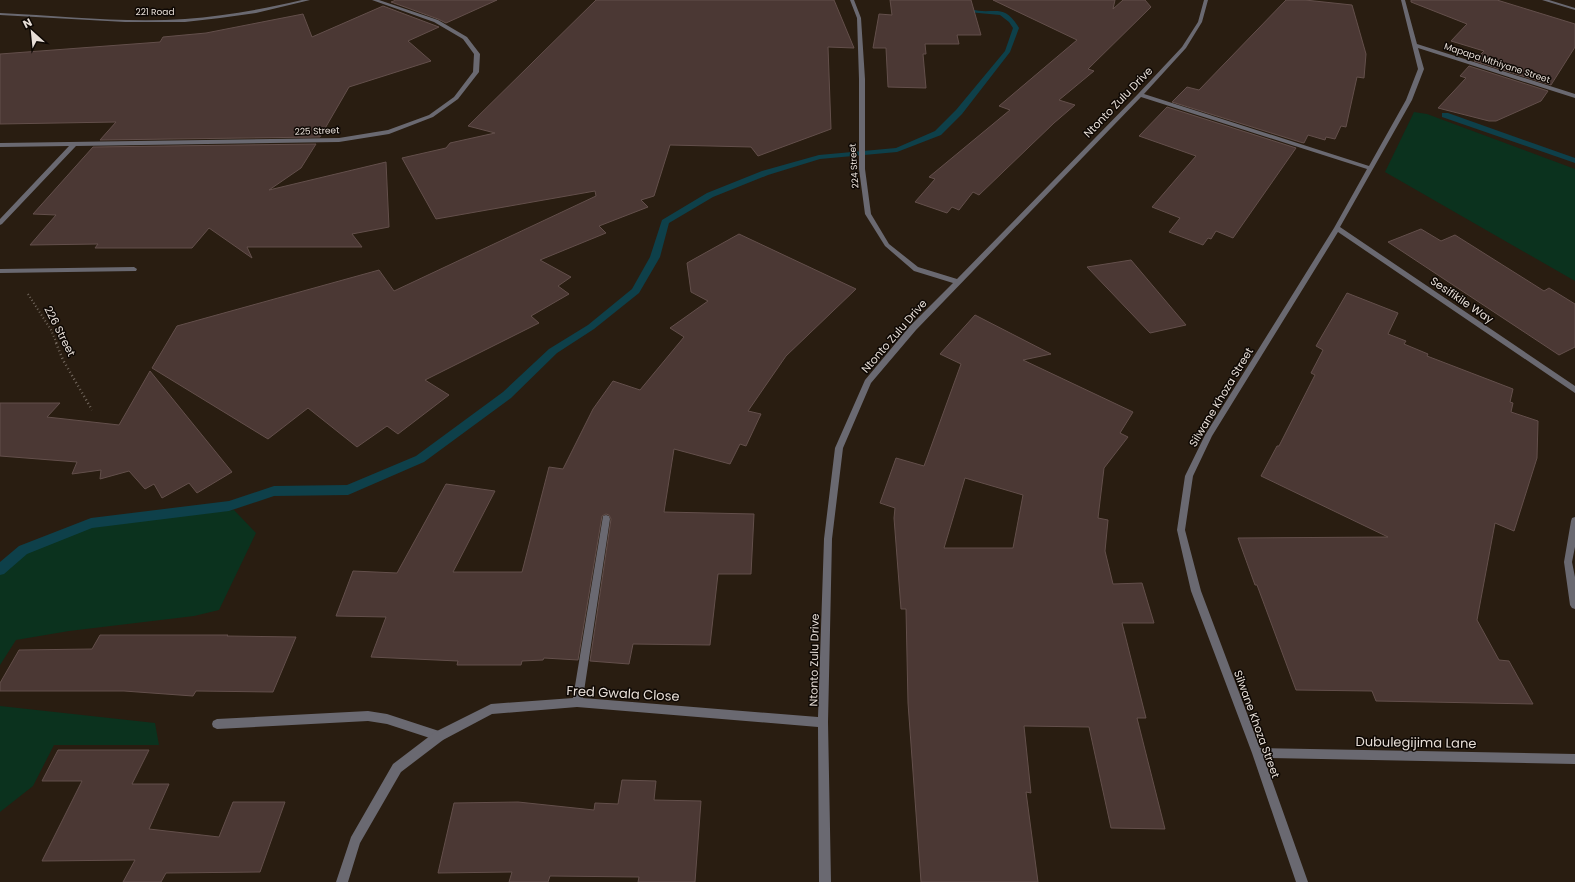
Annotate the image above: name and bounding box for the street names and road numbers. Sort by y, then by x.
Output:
street label: 221 Road [135,6,175,18]
street label: Mapapa Mthiyane Street [1442,40,1552,86]
street label: Ntonto Zulu Drive [1080,63,1156,141]
street label: 225 Street [294,124,340,138]
street label: 224 Street [846,143,862,189]
street label: Sesifikile Way [1427,273,1498,328]
street label: Ntonto Zulu Drive [857,296,931,376]
street label: 226 Street [40,303,80,359]
street label: Silwane Khoza Street [1185,344,1257,450]
street label: Ntonto Zulu Drive [805,613,823,707]
street label: Silwane Khoza Street [1230,668,1284,780]
street label: Fred Gwala Close [566,681,680,706]
street label: Dubulegijima Lane [1355,732,1477,753]

